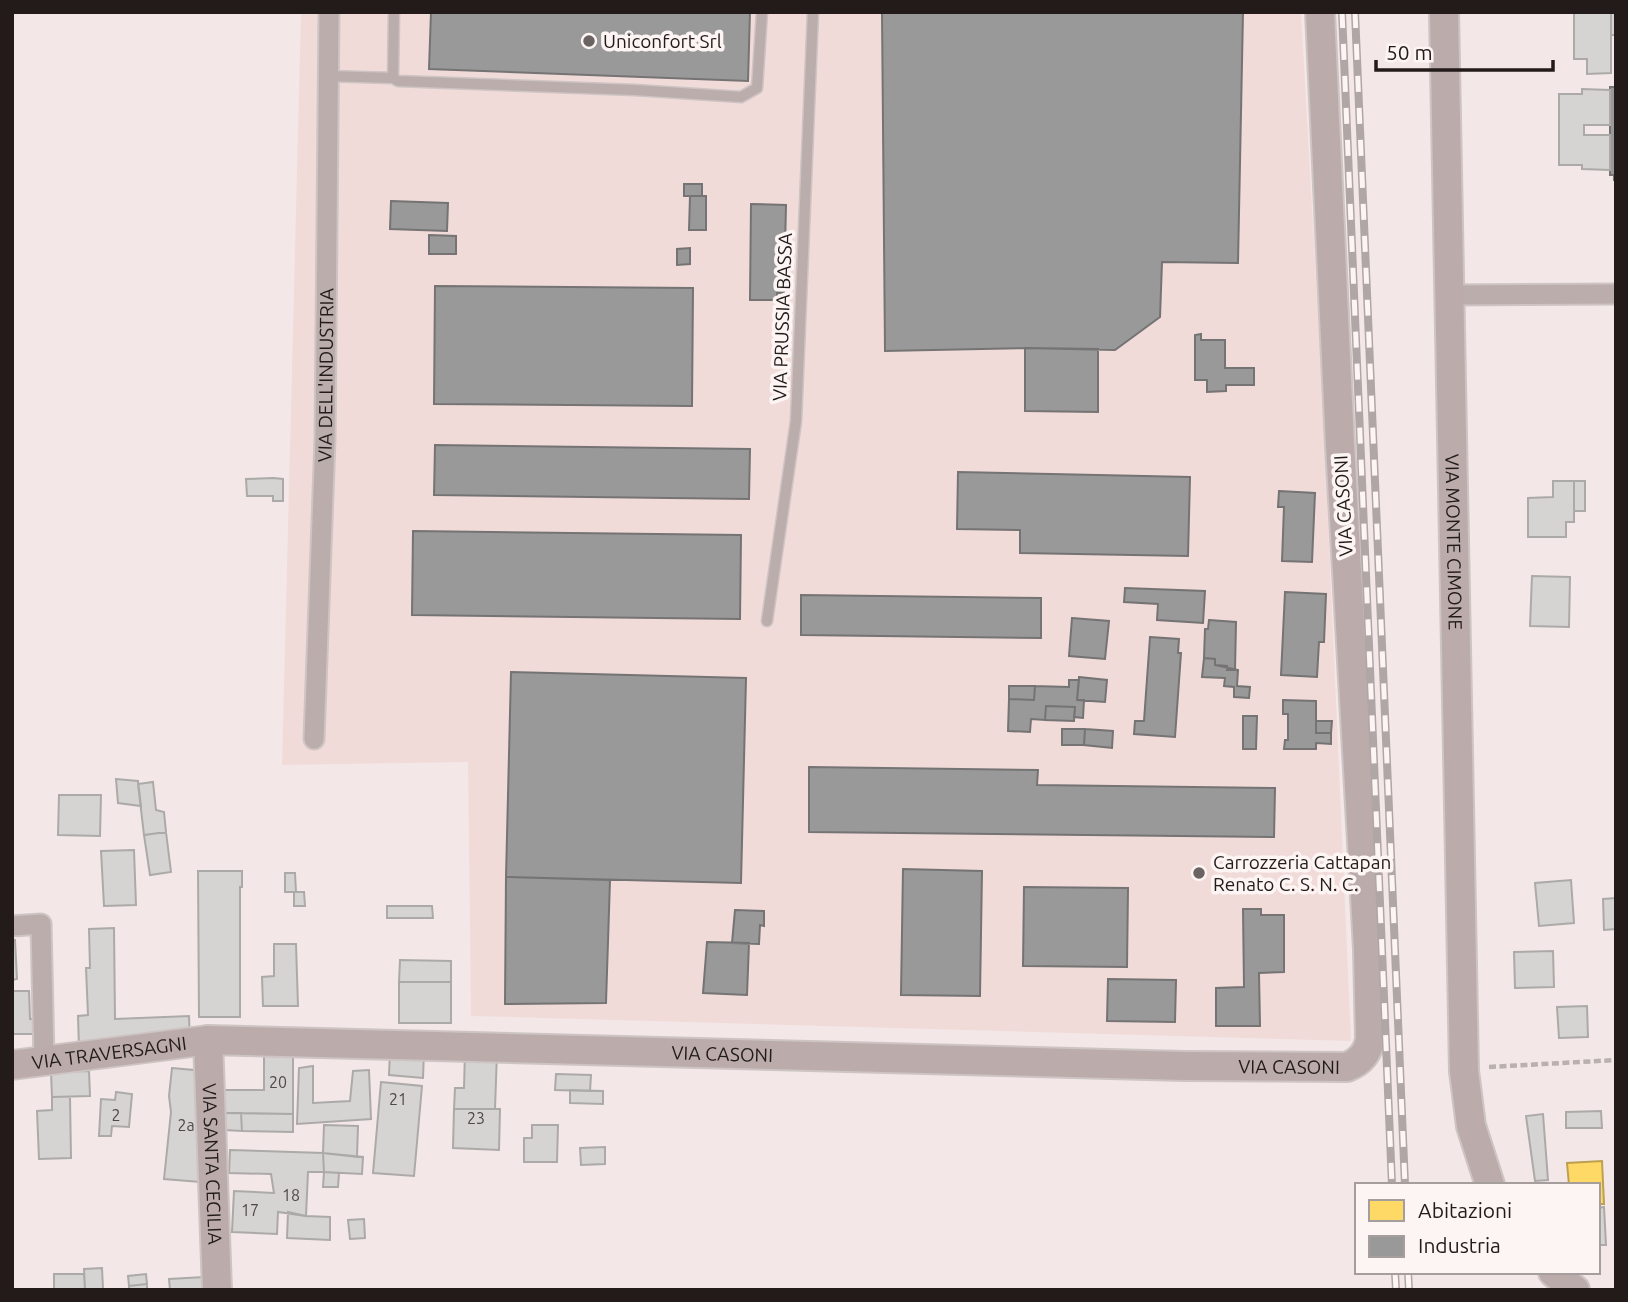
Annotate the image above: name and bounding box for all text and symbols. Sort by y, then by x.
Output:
scale bar [1376,28,1553,72]
place label: Uniconfort Srl [603,30,722,52]
marker: Uniconfort Srl [581,33,597,49]
text: 50 m [1386,40,1433,64]
street label: VIA PRUSSIA BASSA [768,232,796,401]
street label: VIA DELL'INDUSTRIA [313,287,337,463]
street label: VIA MONTE CIMONE [1441,454,1467,630]
street label: VIA CASONI [1329,455,1357,557]
place label: Carrozzeria Cattapan Renato C. S. N. C. [1213,851,1391,895]
marker: Carrozzeria Cattapan Renato C. S. N. C. [1191,865,1207,881]
street label: VIA TRAVERSAGNI [31,1032,188,1073]
street label: VIA CASONI [671,1041,773,1066]
street label: VIA CASONI [1238,1055,1340,1078]
house number: 20 [269,1073,287,1091]
street label: VIA SANTA CECILIA [199,1083,226,1246]
house number: 21 [389,1090,407,1108]
house number: 2 [111,1106,121,1124]
house number: 23 [467,1109,485,1127]
house number: 2a [177,1116,195,1134]
legend [1355,1183,1600,1274]
house number: 18 [282,1186,300,1204]
text: Abitazioni [1418,1198,1512,1222]
house number: 17 [241,1201,259,1219]
text: Industria [1418,1233,1501,1257]

